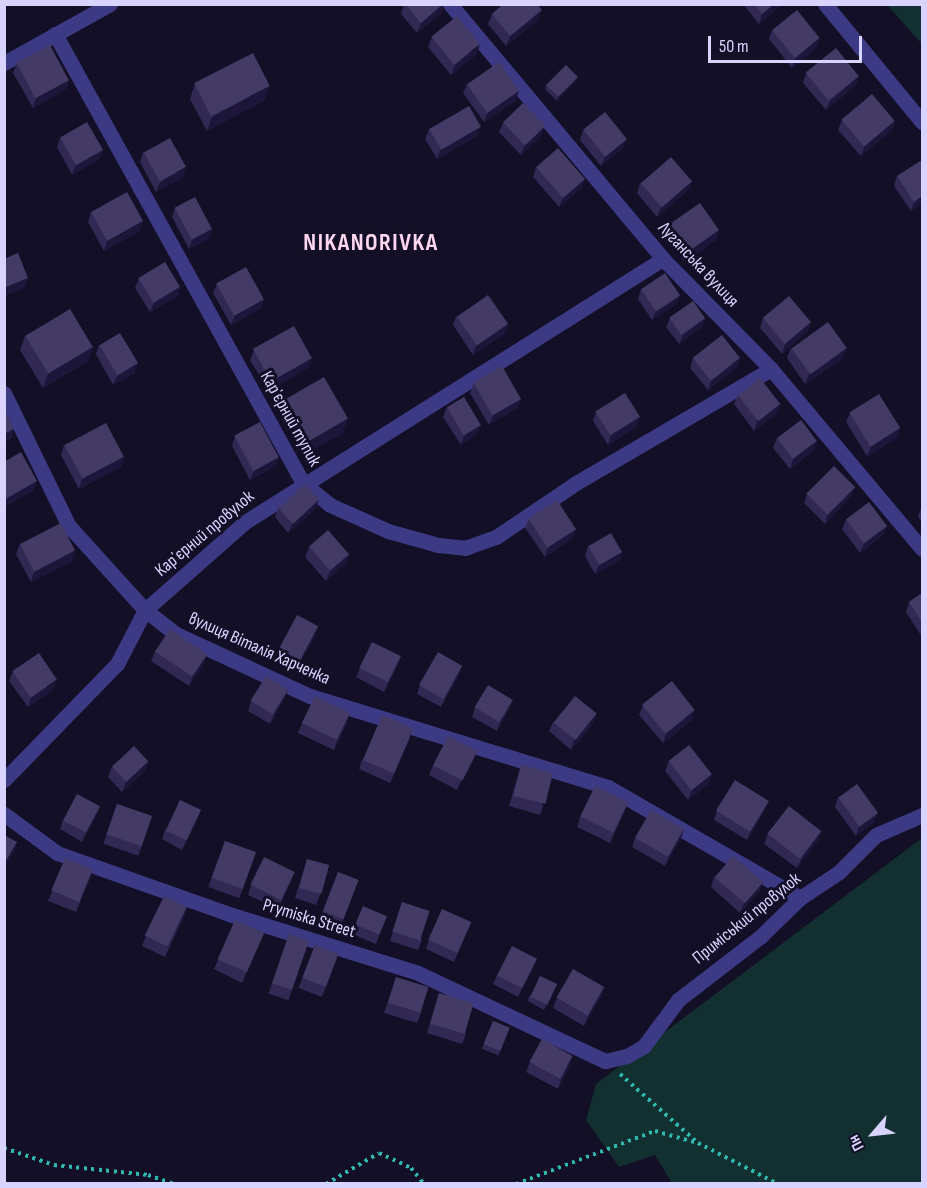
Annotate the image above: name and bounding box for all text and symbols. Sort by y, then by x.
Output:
scale bar [711,24,866,62]
text: 50 m [719,36,749,57]
street label: Луганська вулиця [653,218,743,312]
district label: NIKANORIVKA [303,229,439,257]
street label: Карʼєрний тупик [255,368,325,470]
street label: Карʼєрний провулок [151,486,259,582]
street label: вулиця Віталія Харченка [185,608,333,690]
street label: Приміський провулок [689,869,805,969]
street label: Prymiska Street [260,895,358,943]
north arrow [843,1104,903,1164]
text: Пн [845,1131,869,1154]

